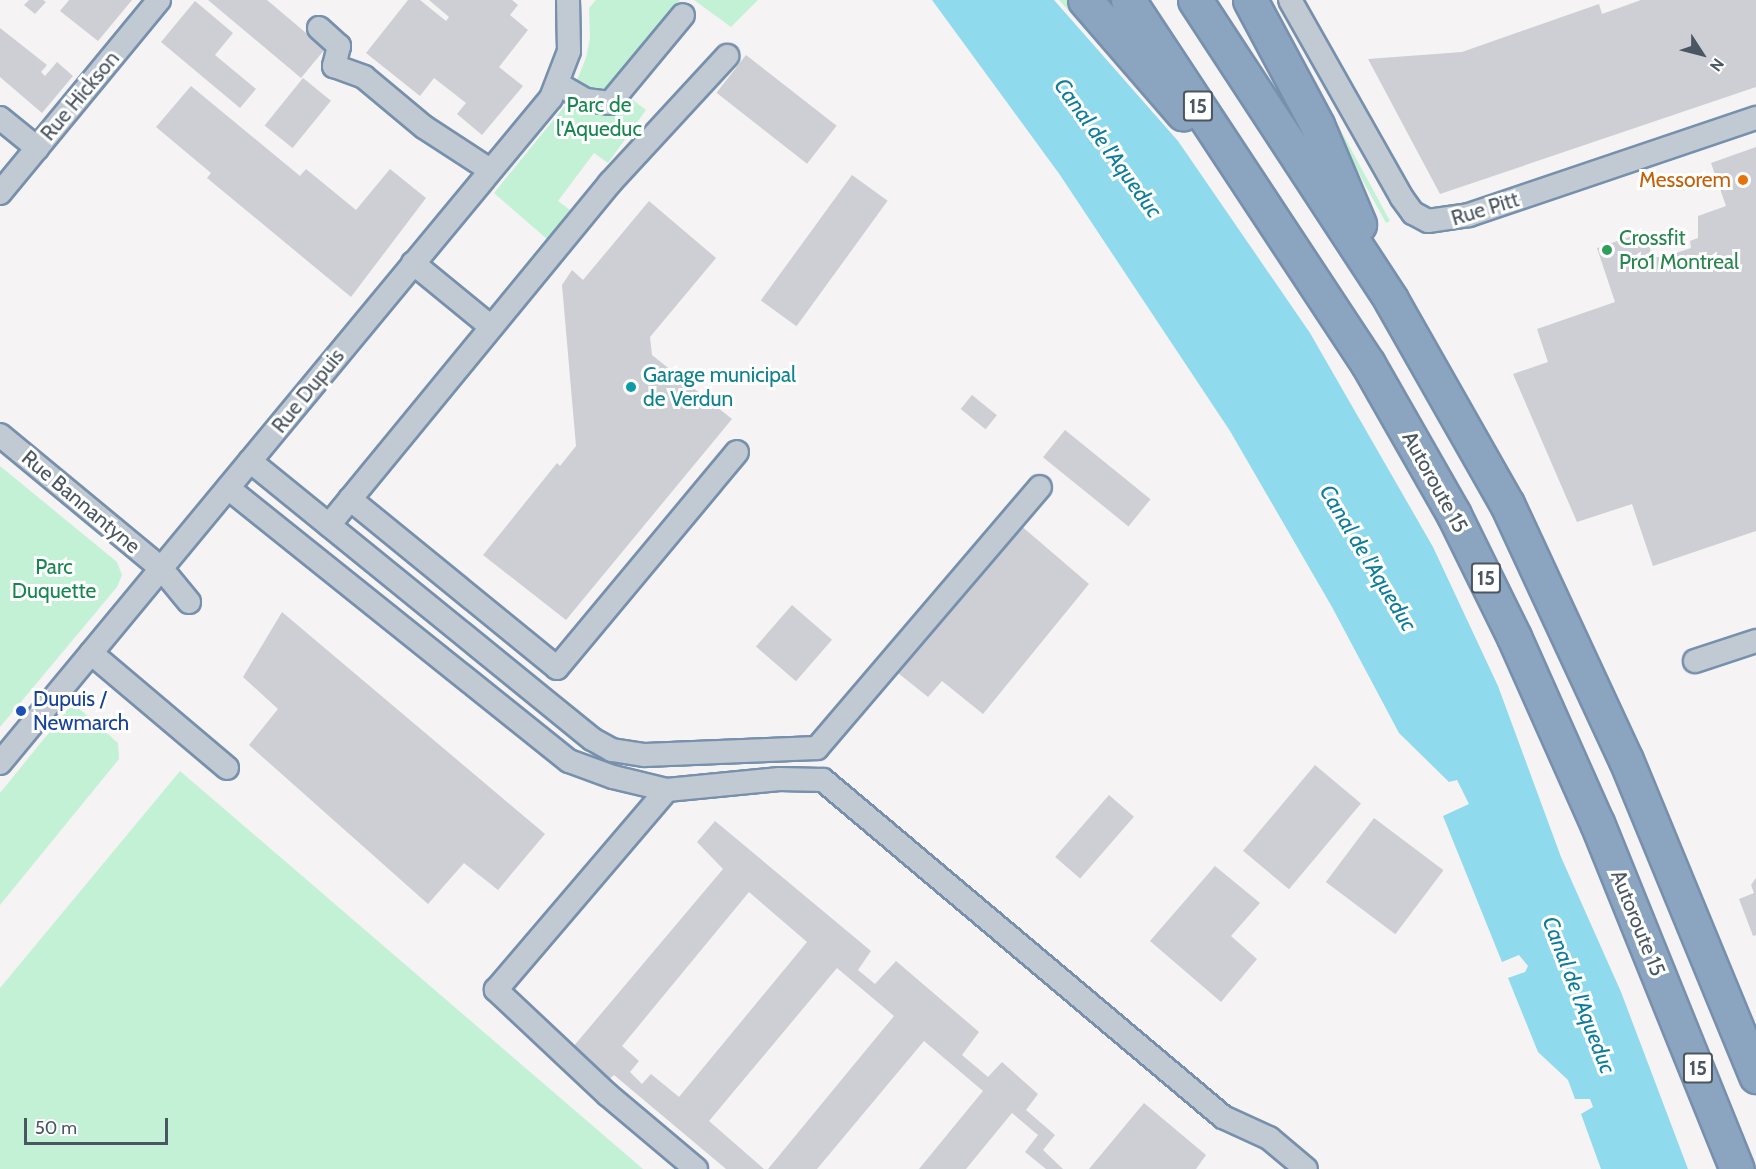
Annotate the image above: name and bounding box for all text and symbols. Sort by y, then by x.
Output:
north arrow [1672,24,1732,84]
street label: Rue Hickson [35,46,125,146]
text: N [1706,55,1728,75]
water label: Canal de l'Aqueduc [1048,73,1168,223]
road number: 15 [1182,89,1214,123]
park label: Parc de l'Aqueduc [556,92,642,142]
place label: Messorem [1639,167,1731,193]
marker: Messorem [1736,173,1750,187]
street label: Rue Pitt [1448,187,1522,231]
place label: Crossfit Pro1 Montreal [1619,225,1739,275]
marker: Crossfit Pro1 Montreal [1600,243,1614,257]
street label: Rue Dupuis [266,344,350,438]
place label: Garage municipal de Verdun [643,362,796,412]
marker: Garage municipal de Verdun [624,380,638,394]
street label: Autoroute 15 [1397,427,1473,537]
street label: Rue Bannantyne [17,445,145,559]
water label: Canal de l'Aqueduc [1314,480,1422,636]
park label: Parc Duquette [12,554,96,604]
road number: 15 [1470,561,1502,595]
place label: Dupuis / Newmarch [33,686,129,736]
marker: Dupuis / Newmarch [14,704,28,718]
street label: Autoroute 15 [1605,866,1671,980]
water label: Canal de l'Aqueduc [1537,913,1621,1077]
road number: 15 [1682,1051,1714,1085]
scale bar [27,1106,171,1144]
text: 50 m [35,1117,77,1139]

